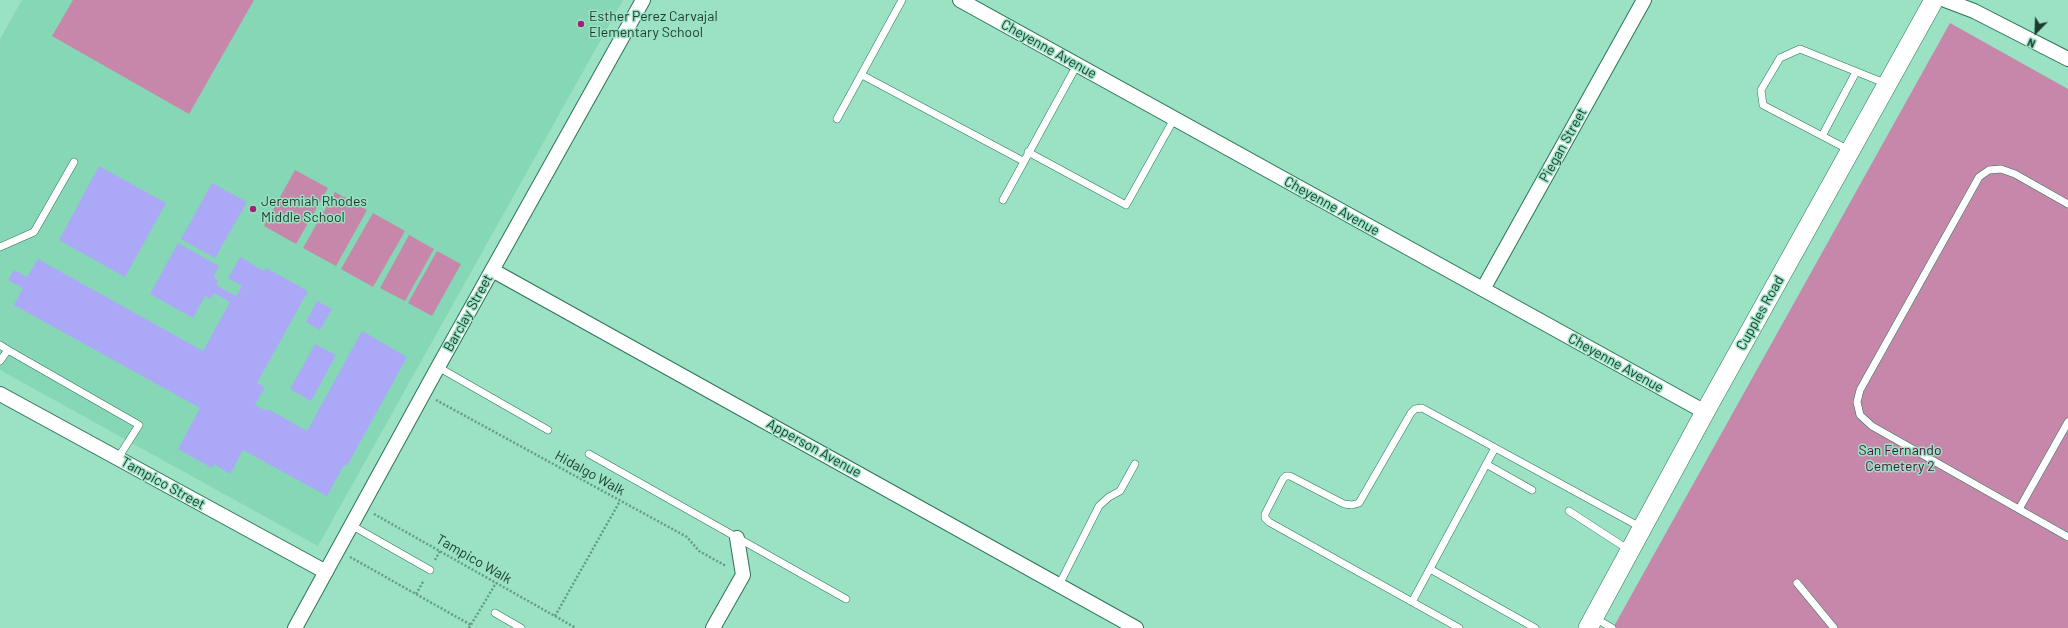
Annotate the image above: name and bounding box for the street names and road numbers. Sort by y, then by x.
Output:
street label: Cheyenne Avenue [998,16,1100,82]
street label: Piegan Street [1536,105,1590,185]
street label: Cheyenne Avenue [1281,173,1383,239]
street label: Barclay Street [440,271,496,355]
street label: Cupples Road [1733,273,1787,353]
street label: Cheyenne Avenue [1565,330,1667,396]
street label: Apperson Avenue [764,415,864,481]
street label: Hidalgo Walk [552,447,628,499]
street label: Tampico Street [118,453,208,513]
street label: Tampico Walk [433,531,515,587]

